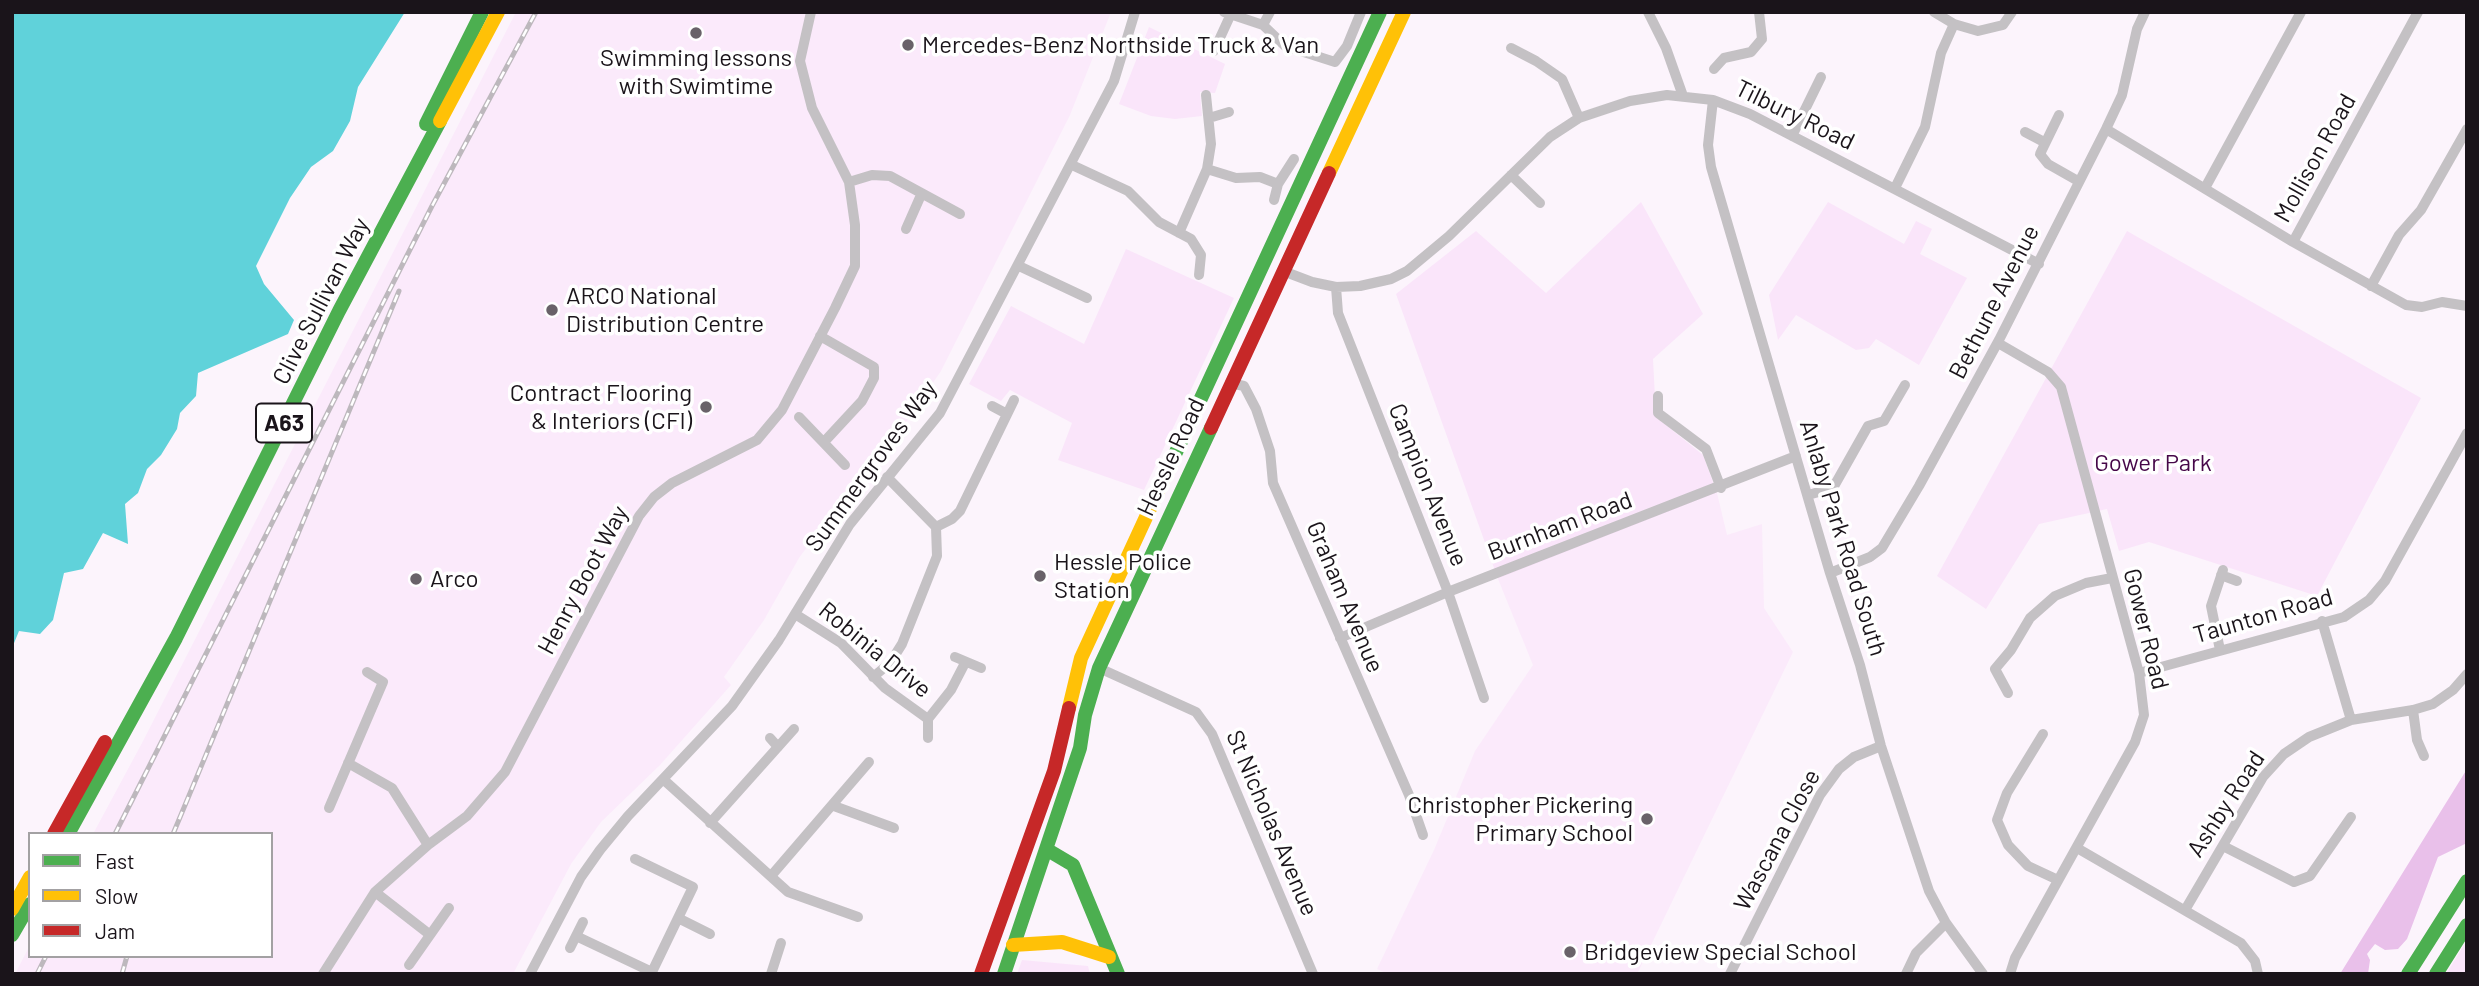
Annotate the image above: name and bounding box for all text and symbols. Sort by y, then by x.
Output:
marker: Swimming lessons with Swimtime [688,25,704,41]
place label: Mercedes-Benz Northside Truck & Van [922,31,1319,59]
marker: Mercedes-Benz Northside Truck & Van [900,37,916,53]
place label: Swimming lessons with Swimtime [600,44,792,100]
street label: Tilbury Road [1731,74,1859,156]
street label: Mollison Road [2268,89,2362,227]
street label: Clive Sullivan Way [267,213,375,389]
street label: Bethune Avenue [1943,220,2045,384]
place label: ARCO National Distribution Centre [566,282,764,338]
marker: ARCO National Distribution Centre [544,302,560,318]
street label: Summergroves Way [799,375,943,557]
place label: Contract Flooring & Interiors (CFI) [510,379,692,435]
street label: Hessle Road [1131,393,1211,521]
marker: Contract Flooring & Interiors (CFI) [698,399,714,415]
street label: Campion Avenue [1382,399,1474,571]
road number: A63 [256,404,312,442]
street label: Anlaby Park Road South [1793,416,1893,660]
park label: Gower Park [2094,449,2212,477]
street label: Burnham Road [1484,485,1636,567]
street label: Henry Boot Way [532,501,634,659]
street label: Graham Avenue [1300,517,1390,677]
place label: Hessle Police Station [1054,548,1192,604]
place label: Arco [430,565,479,593]
street label: Gower Road [2117,566,2175,692]
marker: Hessle Police Station [1032,568,1048,584]
marker: Arco [408,571,424,587]
street label: Taunton Road [2190,582,2336,650]
street label: Robinia Drive [813,596,937,704]
street label: St Nicholas Avenue [1220,726,1324,920]
street label: Ashby Road [2181,745,2271,863]
street label: Wascana Close [1728,764,1826,916]
place label: Christopher Pickering Primary School [1408,791,1633,847]
marker: Christopher Pickering Primary School [1639,811,1655,827]
legend [28,832,273,958]
text: Fast [95,848,135,873]
text: Slow [95,883,138,908]
text: Jam [95,918,135,943]
place label: Bridgeview Special School [1584,938,1856,966]
marker: Bridgeview Special School [1562,944,1578,960]

